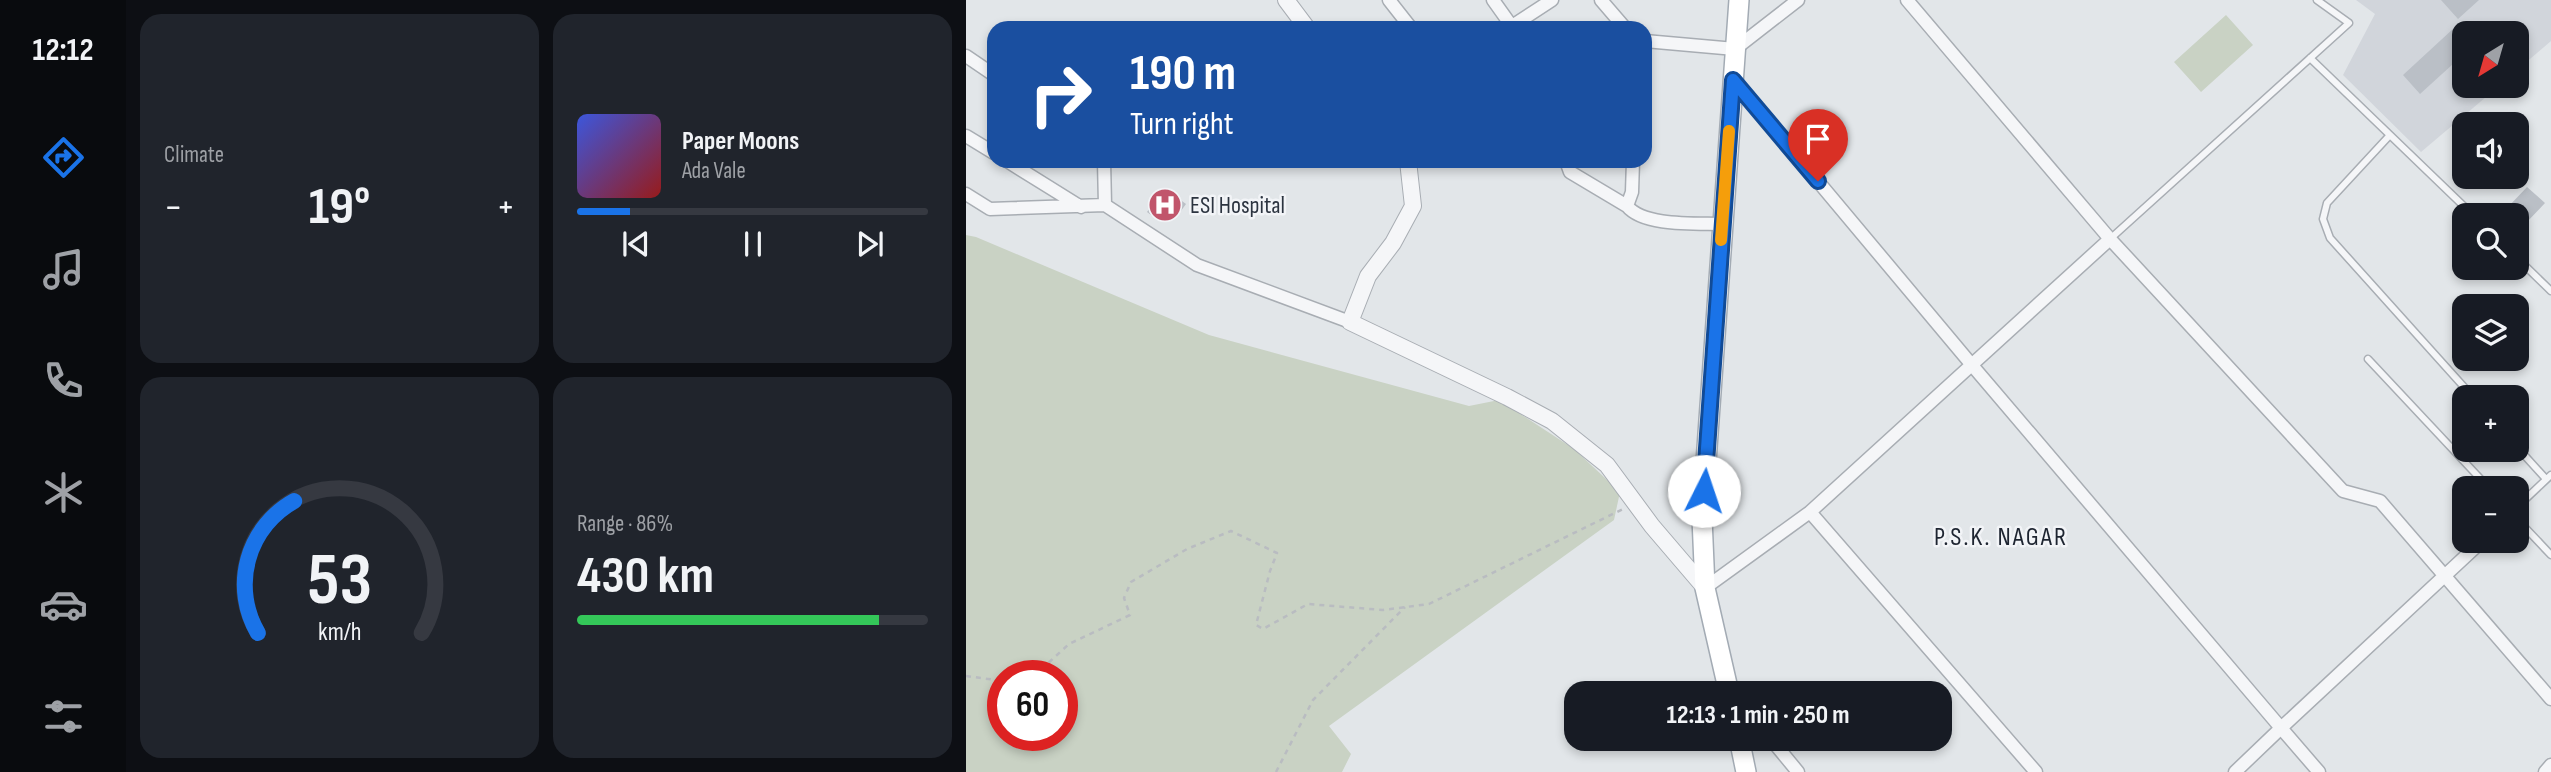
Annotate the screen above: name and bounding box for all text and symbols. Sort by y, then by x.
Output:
north arrow [2452,21,2529,98]
map controls [2452,21,2529,553]
text: 12:12 [33,31,94,70]
text: 190 m [1130,45,1236,104]
icon: right [1015,49,1106,140]
text: Turn right [1130,105,1234,144]
pin [1788,109,1848,181]
button: sound [2452,112,2529,189]
icon: arrive [1799,120,1837,158]
text: Paper Moons [682,126,799,157]
icon: directions [39,133,88,182]
text: Climate [164,141,224,169]
text: Ada Vale [682,157,746,185]
text: 19° [309,176,370,239]
text: − [164,185,183,230]
text: + [496,185,515,230]
hospital icon: ESI Hospital [1146,186,1184,224]
place label: ESI Hospital [1190,191,1285,220]
button: search [2452,203,2529,280]
icon: previous [617,225,655,263]
icon: pause [734,225,772,263]
icon: next [851,225,889,263]
icon: music [39,245,88,294]
button: layers [2452,294,2529,371]
icon: phone [39,356,88,405]
button: + [2452,385,2529,462]
position arrow [1667,454,1741,528]
icon: climate [39,468,88,517]
button: − [2452,476,2529,553]
text: Range · 86% [577,510,673,538]
district label: P.S.K. NAGAR [1934,522,2068,553]
text: 53 [307,538,372,626]
text: 430 km [577,545,714,608]
icon: car [39,580,88,629]
text: km/h [318,617,361,648]
speed limit sign: 60 [987,660,1078,751]
icon: filters [39,692,88,741]
text: 12:13 · 1 min · 250 m [1667,700,1849,731]

